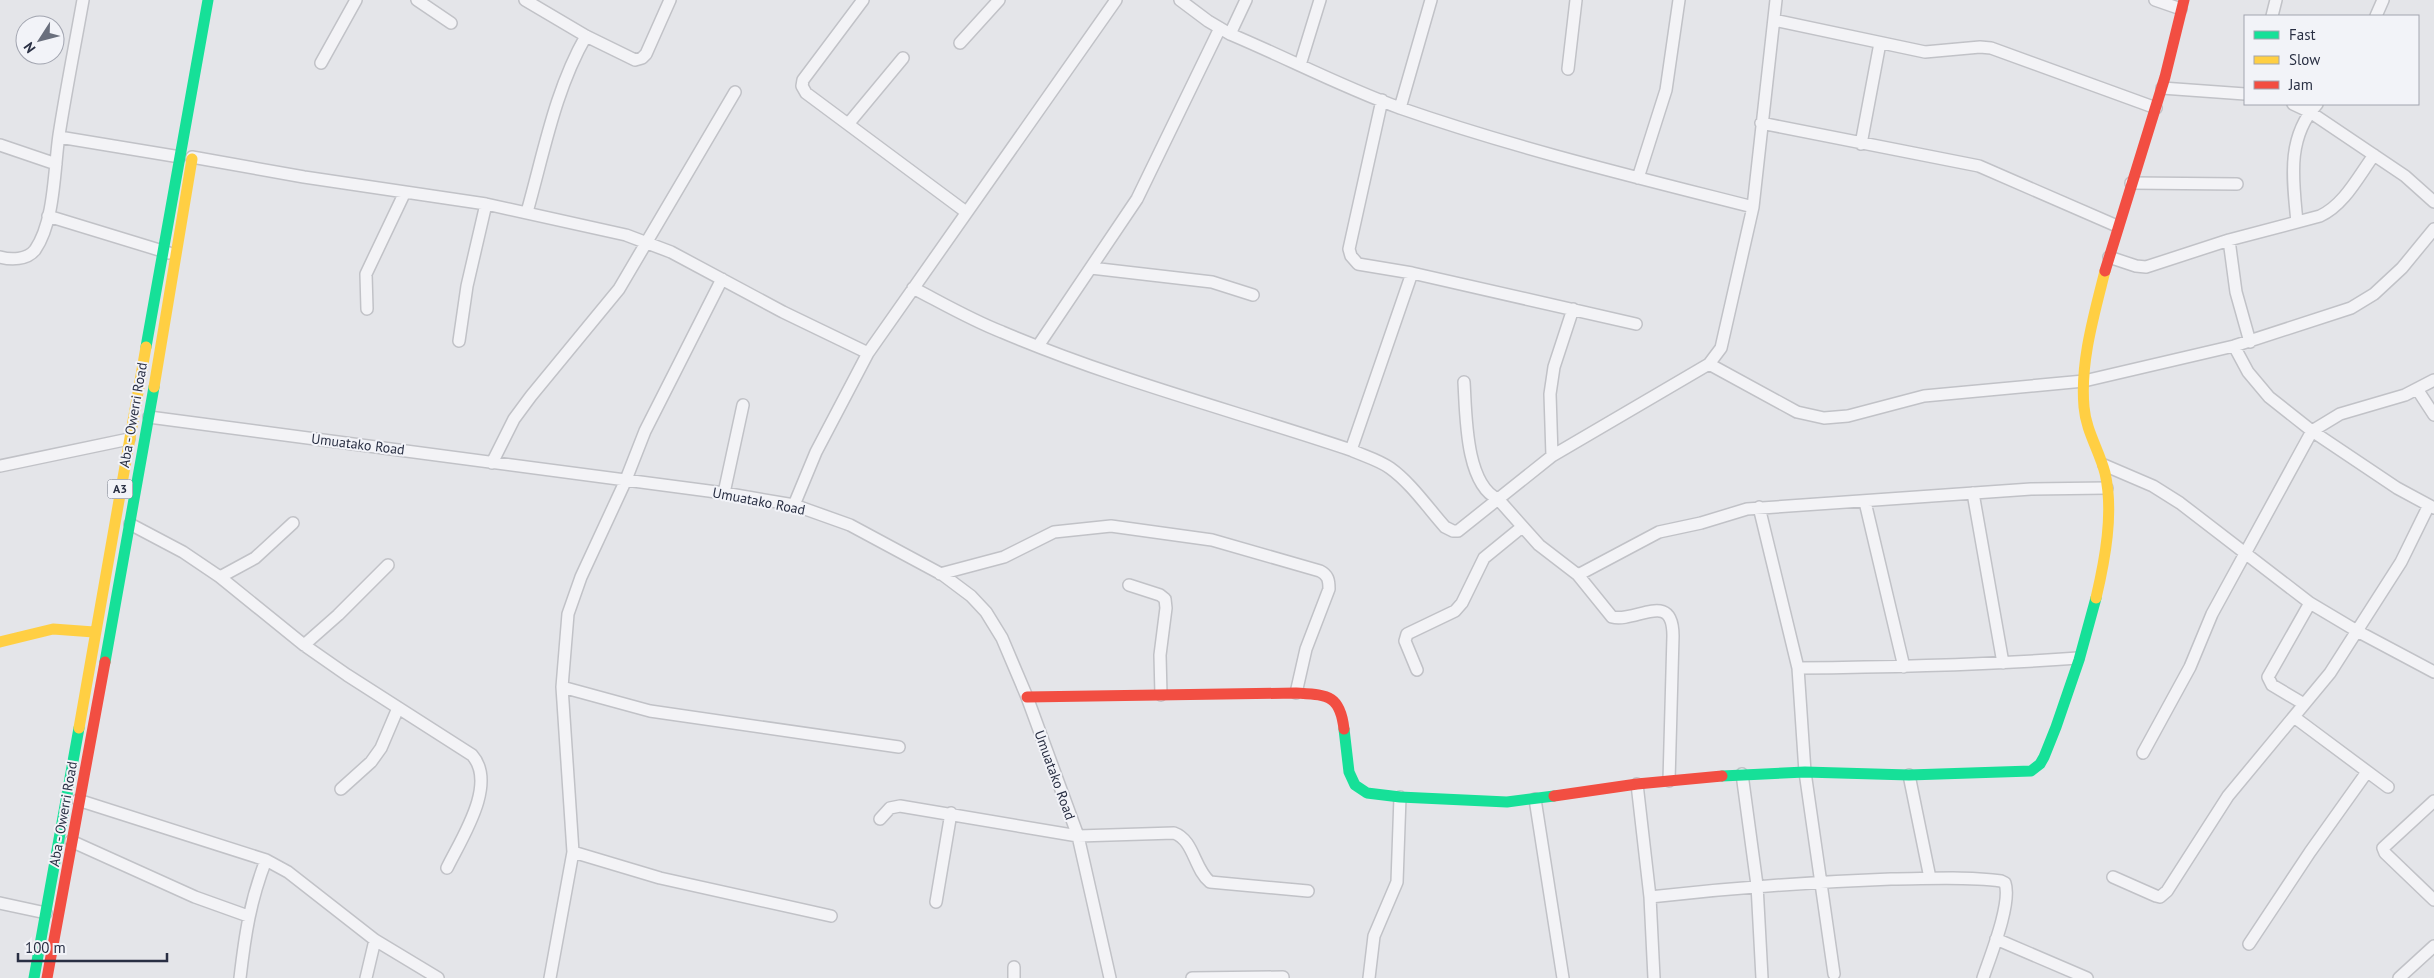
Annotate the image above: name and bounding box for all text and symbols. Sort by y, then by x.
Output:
north arrow [15,15,65,65]
legend [2244,15,2419,105]
text: Fast [2289,25,2316,44]
text: N [19,39,39,57]
text: Slow [2289,50,2320,69]
text: Jam [2288,75,2313,94]
street label: Aba - Owerri Road [115,361,151,469]
street label: Umuatako Road [310,429,406,459]
road number: A3 [108,479,132,498]
street label: Umuatako Road [711,483,807,519]
street label: Umuatako Road [1030,728,1080,822]
street label: Aba - Owerri Road [45,760,81,868]
scale bar [18,930,166,962]
text: 100 m [25,938,66,957]

